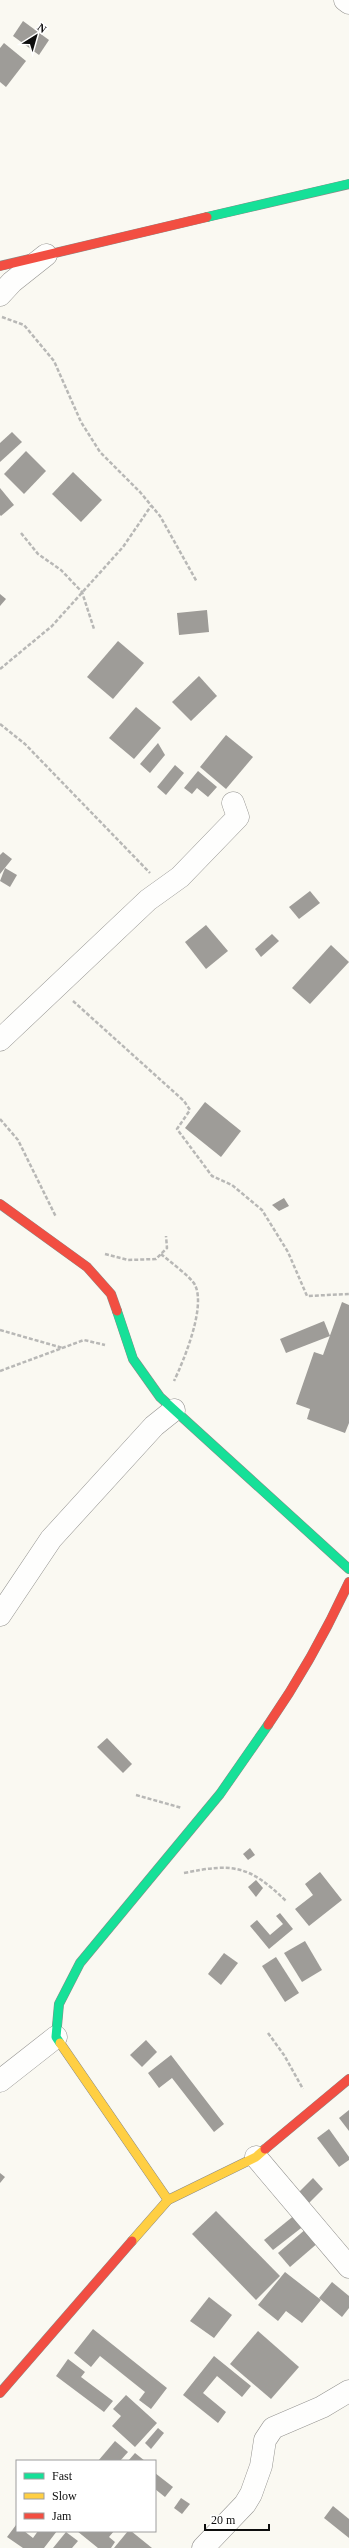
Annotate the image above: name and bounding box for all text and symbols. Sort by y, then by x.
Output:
north arrow [16,16,56,56]
text: N [35,21,49,35]
legend [16,2460,156,2532]
text: Fast [52,2469,73,2483]
text: Slow [52,2489,77,2503]
scale bar [205,2506,269,2532]
text: Jam [52,2509,72,2523]
text: 20 m [211,2513,236,2527]

